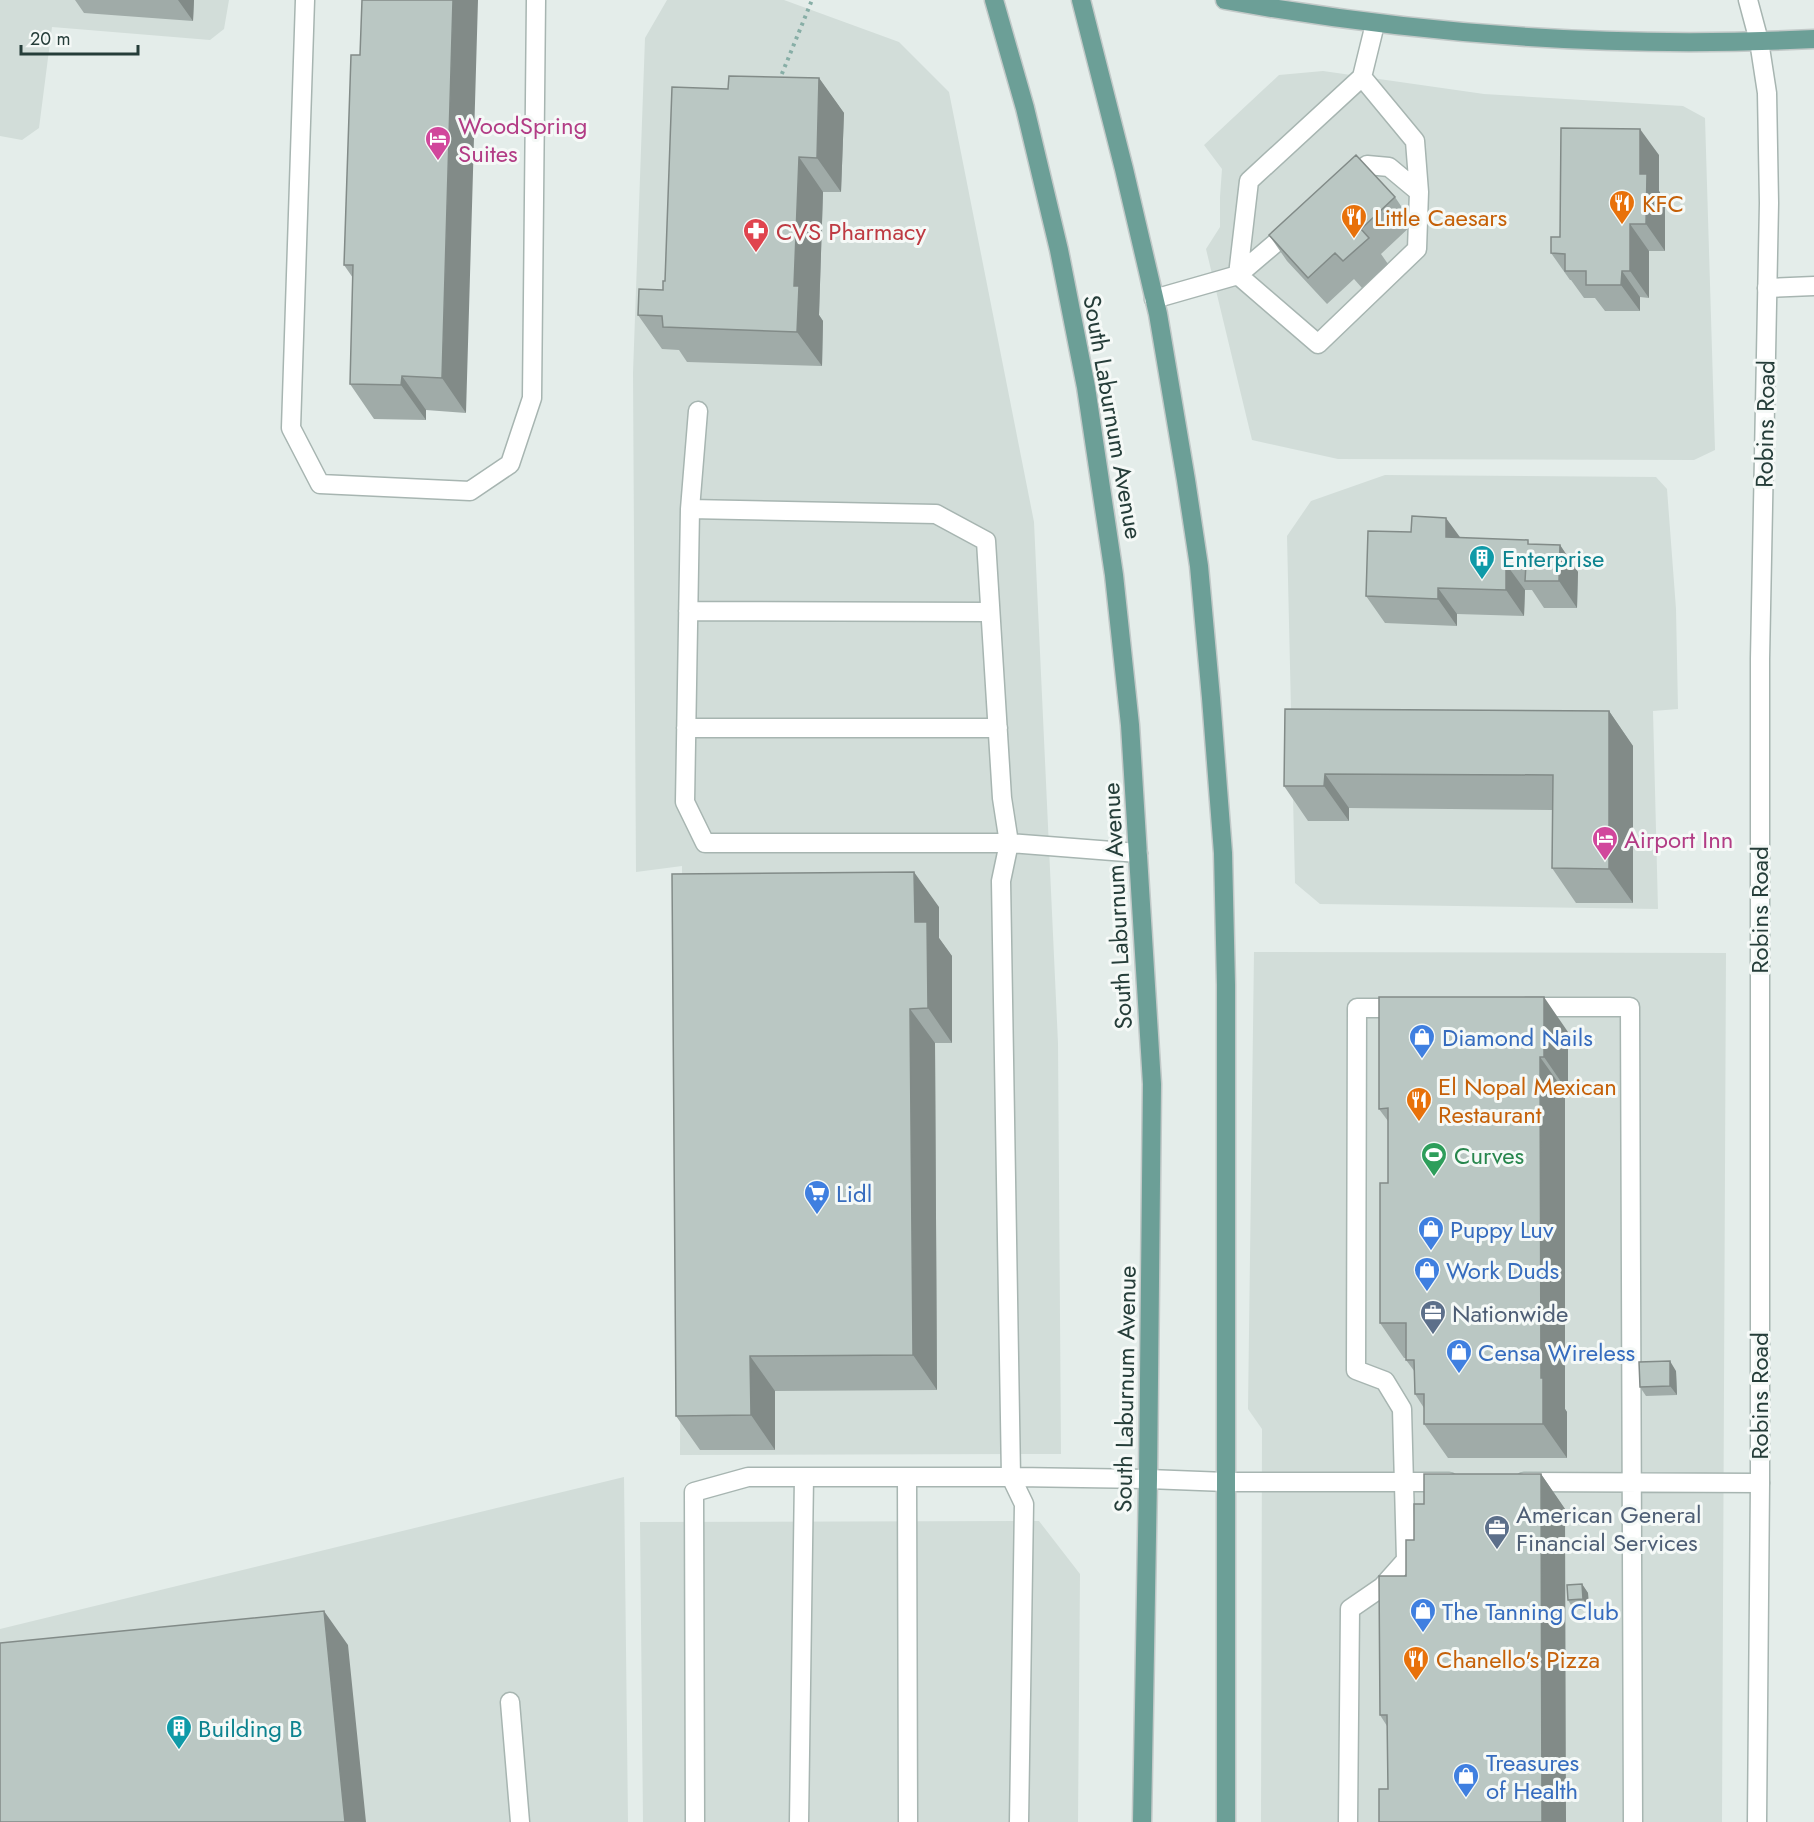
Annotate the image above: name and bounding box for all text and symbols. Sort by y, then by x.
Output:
scale bar [21,18,138,56]
text: 20 m [30,26,70,52]
place label: WoodSpring Suites [458,108,587,171]
hotel icon: WoodSpring Suites [423,124,453,162]
place label: KFC [1642,186,1684,221]
restaurant icon: KFC [1607,188,1637,226]
place label: Little Caesars [1374,200,1507,235]
restaurant icon: Little Caesars [1339,202,1369,240]
place label: CVS Pharmacy [776,214,927,249]
pharmacy icon: CVS Pharmacy [741,216,771,254]
street label: South Laburnum Avenue [1074,292,1152,542]
street label: Robins Road [1746,360,1784,488]
place label: Enterprise [1502,541,1604,576]
building icon: Enterprise [1467,543,1497,581]
street label: South Laburnum Avenue [1093,782,1141,1030]
place label: Airport Inn [1624,822,1733,857]
hotel icon: Airport Inn [1590,824,1620,862]
street label: Robins Road [1742,846,1777,974]
place label: Diamond Nails [1442,1020,1593,1055]
shop icon: Diamond Nails [1407,1022,1437,1060]
place label: El Nopal Mexican Restaurant [1438,1069,1617,1132]
restaurant icon: El Nopal Mexican Restaurant [1404,1085,1434,1123]
place label: Curves [1454,1138,1524,1173]
sports icon: Curves [1419,1140,1449,1178]
place label: Lidl [836,1176,872,1211]
supermarket icon: Lidl [802,1178,832,1216]
place label: Puppy Luv [1450,1212,1554,1247]
shop icon: Puppy Luv [1416,1214,1446,1252]
place label: Work Duds [1446,1253,1559,1288]
shop icon: Work Duds [1412,1255,1442,1293]
street label: South Laburnum Avenue [1105,1265,1145,1513]
place label: Nationwide [1452,1296,1568,1331]
office icon: Nationwide [1418,1298,1448,1336]
street label: Robins Road [1742,1332,1777,1460]
place label: Censa Wireless [1478,1335,1635,1370]
shop icon: Censa Wireless [1444,1337,1474,1375]
place label: American General Financial Services [1516,1497,1701,1560]
office icon: American General Financial Services [1482,1513,1512,1551]
place label: The Tanning Club [1442,1594,1619,1629]
shop icon: The Tanning Club [1408,1596,1438,1634]
place label: Chanello's Pizza [1436,1642,1600,1677]
restaurant icon: Chanello's Pizza [1401,1644,1431,1682]
place label: Building B [198,1711,303,1746]
building icon: Building B [164,1713,194,1751]
place label: Treasures of Health [1486,1745,1579,1808]
shop icon: Treasures of Health [1451,1761,1481,1799]

